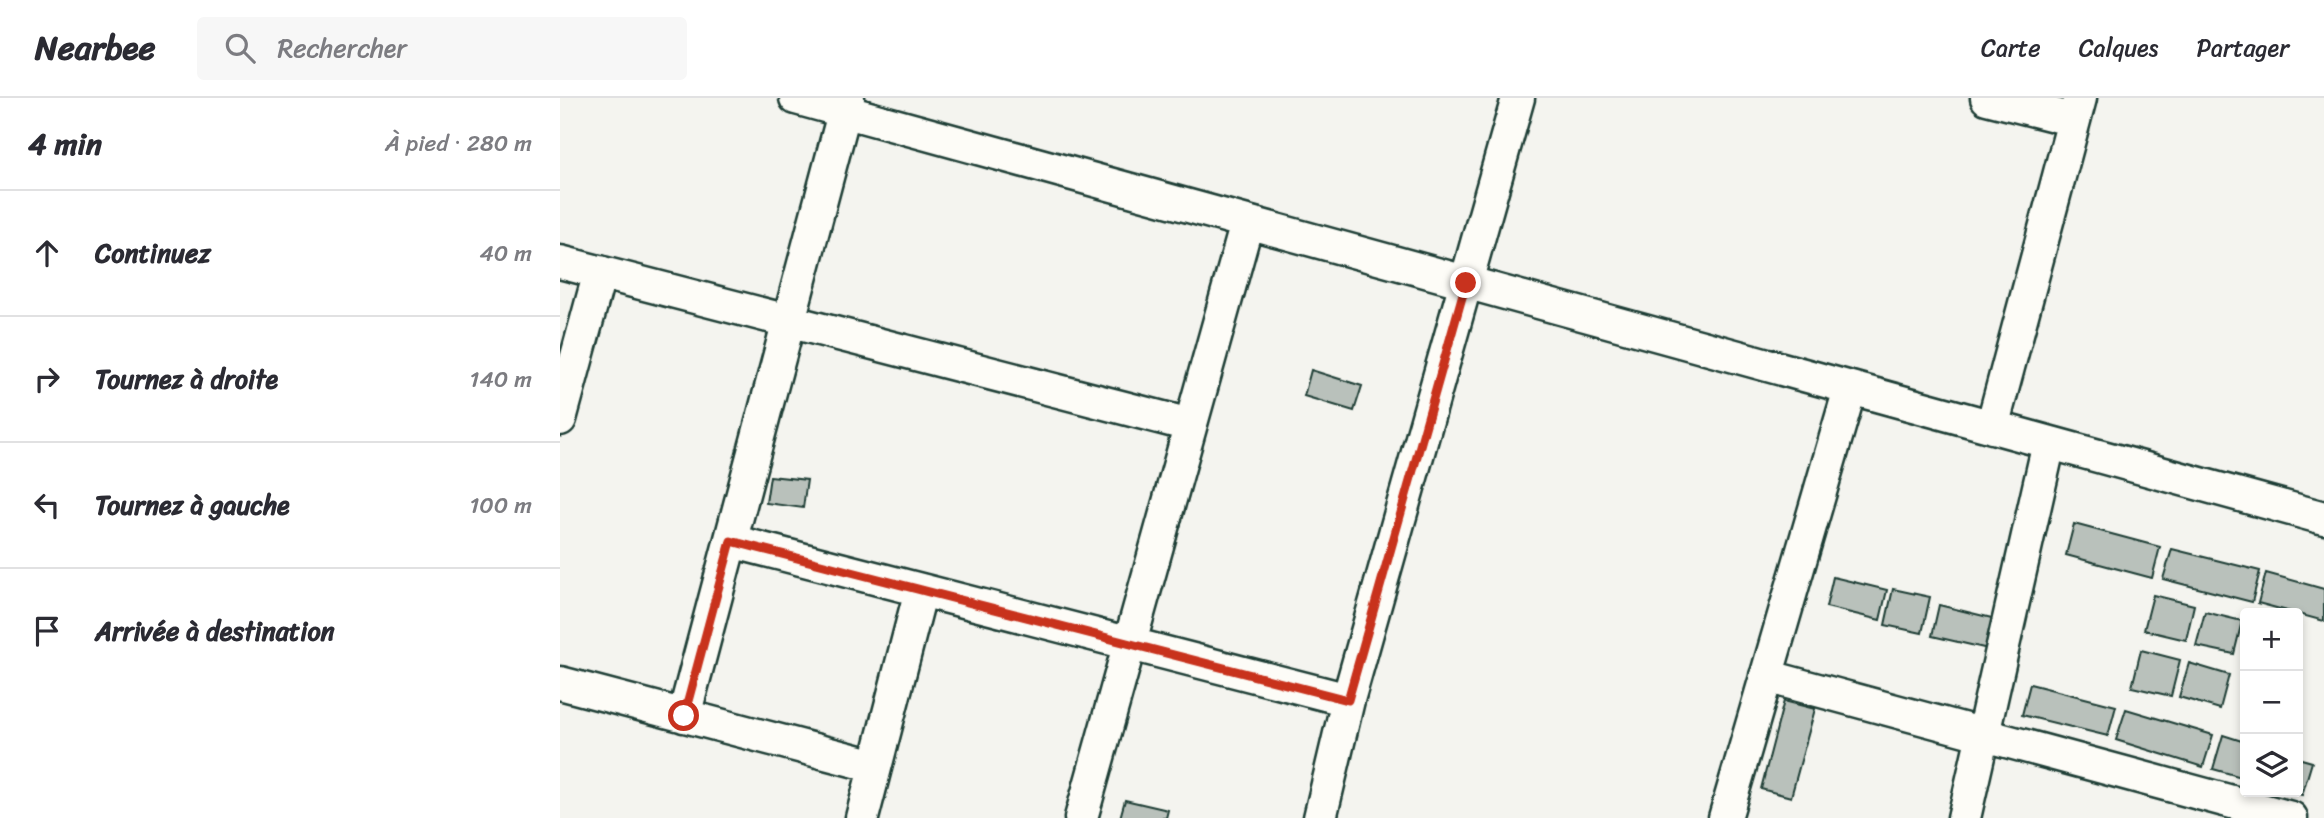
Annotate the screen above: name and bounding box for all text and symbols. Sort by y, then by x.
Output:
search box [197,17,687,80]
text: Nearbee [35,19,155,77]
text: Rechercher [277,25,407,71]
text: Carte [1981,27,2041,69]
text: Calques [2079,27,2158,69]
text: Partager [2196,27,2289,69]
icon: search [221,29,259,67]
text: 4 min [28,117,102,171]
text: À pied · 280 m [385,123,532,164]
text: Continuez [95,230,211,276]
text: 40 m [479,233,532,274]
icon: ahead [28,234,66,272]
route end [1450,267,1481,298]
text: Tournez à droite [95,356,278,402]
text: 140 m [470,359,532,400]
icon: right [28,360,66,398]
text: Tournez à gauche [95,482,290,528]
text: 100 m [469,485,532,526]
icon: left [28,486,66,524]
text: Arrivée à destination [95,608,335,654]
map controls [2240,608,2303,797]
button: + [2240,608,2303,671]
icon: arrive [28,612,66,650]
button: − [2240,671,2303,734]
route start [668,700,699,731]
button: layers [2240,734,2303,797]

